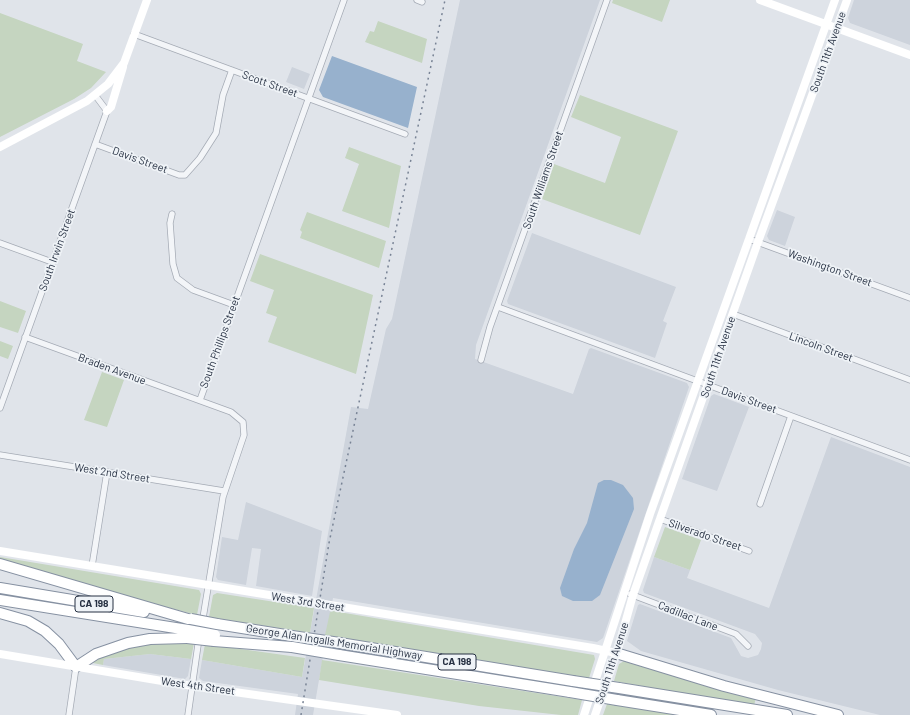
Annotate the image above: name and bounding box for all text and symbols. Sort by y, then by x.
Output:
street label: South 11th Avenue [807,10,849,94]
street label: Scott Street [240,68,300,100]
street label: South Williams Street [520,129,566,231]
street label: Davis Street [111,144,169,176]
street label: South Irwin Street [36,207,78,293]
street label: Washington Street [786,247,874,289]
street label: South Phillips Street [197,294,243,390]
street label: South 11th Avenue [698,315,738,399]
street label: Lincoln Street [787,329,855,365]
street label: Braden Avenue [76,351,148,387]
street label: Davis Street [720,384,778,416]
street label: West 2nd Street [73,461,151,485]
street label: Silverado Street [667,516,743,554]
street label: West 3rd Street [270,590,346,614]
road number: CA 198 [75,596,113,612]
street label: Cadillac Lane [656,599,720,633]
street label: South 11th Avenue [593,620,631,706]
street label: George Alan Ingalls Memorial Highway [245,622,423,662]
road number: CA 198 [438,654,476,670]
street label: West 4th Street [160,674,236,698]

